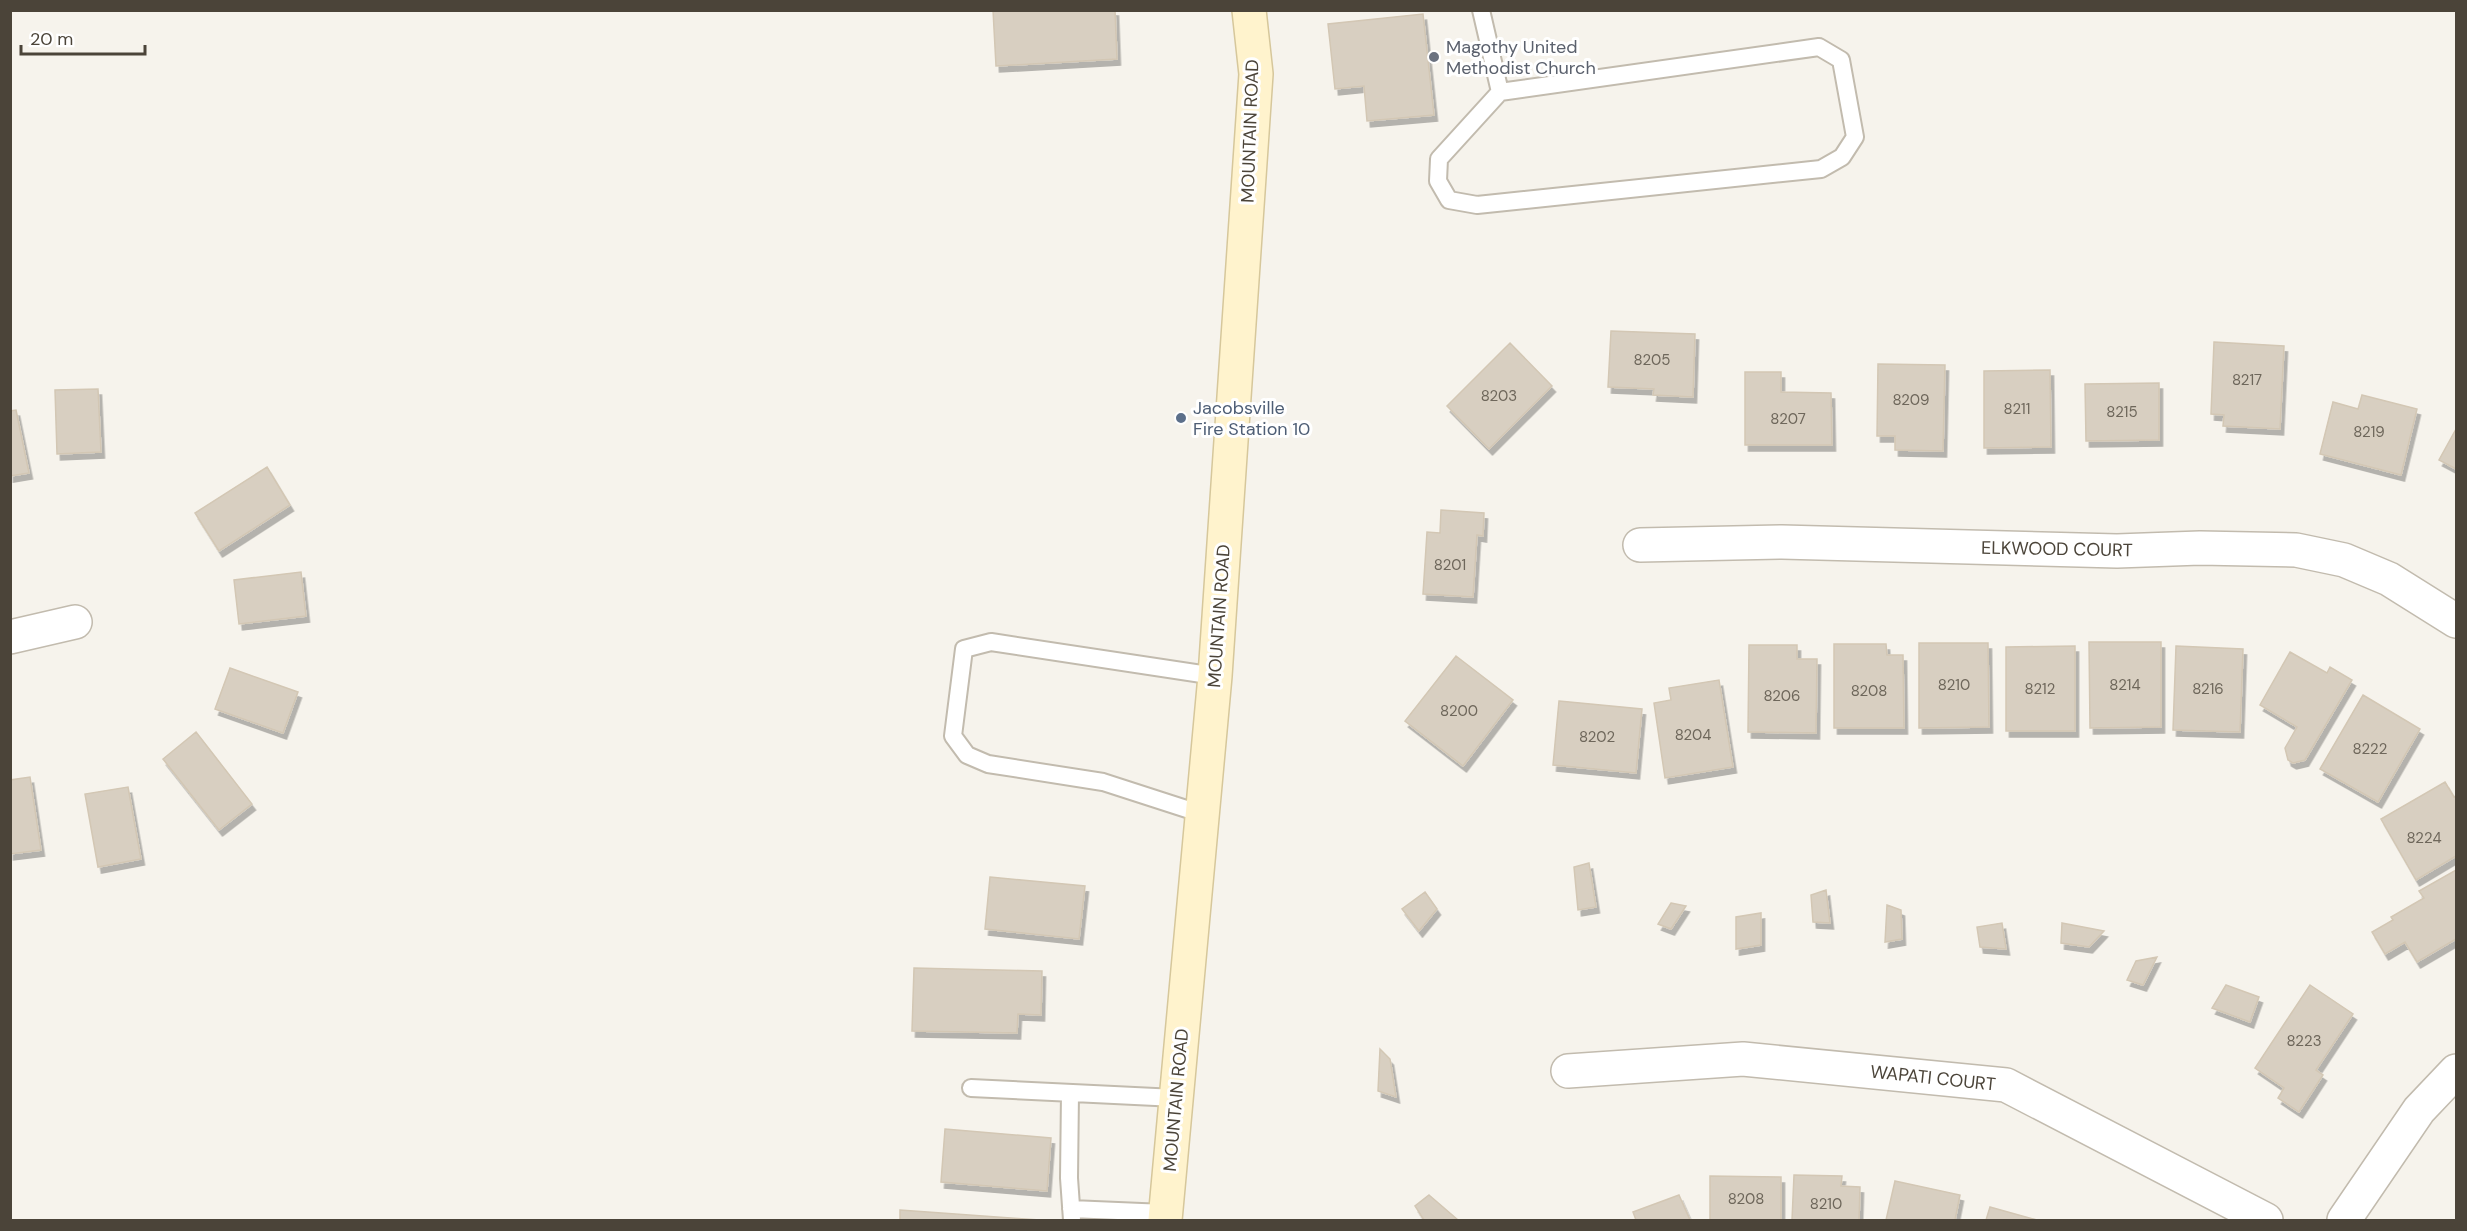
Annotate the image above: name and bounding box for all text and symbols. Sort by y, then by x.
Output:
scale bar [21,18,146,56]
text: 20 m [30,27,73,51]
place label: Magothy United Methodist Church [1446,35,1596,80]
marker: Magothy United Methodist Church [1427,50,1441,64]
street label: MOUNTAIN ROAD [1236,59,1264,203]
house number: 8205 [1634,350,1670,370]
house number: 8217 [2232,370,2262,390]
house number: 8203 [1481,386,1517,406]
house number: 8209 [1892,390,1930,410]
place label: Jacobsville Fire Station 10 [1193,396,1310,441]
house number: 8211 [2004,399,2030,419]
house number: 8215 [2106,402,2138,422]
house number: 8207 [1770,409,1806,429]
marker: Jacobsville Fire Station 10 [1174,411,1188,425]
house number: 8219 [2353,422,2385,442]
street label: ELKWOOD COURT [1981,536,2133,562]
street label: MOUNTAIN ROAD [1202,544,1236,688]
house number: 8201 [1434,555,1466,575]
house number: 8210 [1938,675,1970,695]
house number: 8214 [2109,675,2141,695]
house number: 8212 [2025,679,2055,699]
house number: 8216 [2192,679,2224,699]
house number: 8208 [1851,681,1887,701]
house number: 8206 [1763,686,1801,706]
house number: 8200 [1440,701,1478,721]
house number: 8204 [1675,725,1711,745]
house number: 8202 [1579,727,1615,747]
house number: 8222 [2353,739,2387,759]
house number: 8224 [2407,828,2442,848]
street label: MOUNTAIN ROAD [1158,1028,1194,1172]
house number: 8223 [2286,1031,2322,1051]
street label: WAPATI COURT [1869,1059,1997,1097]
house number: 8208 [1728,1189,1764,1209]
house number: 8210 [1810,1194,1842,1214]

